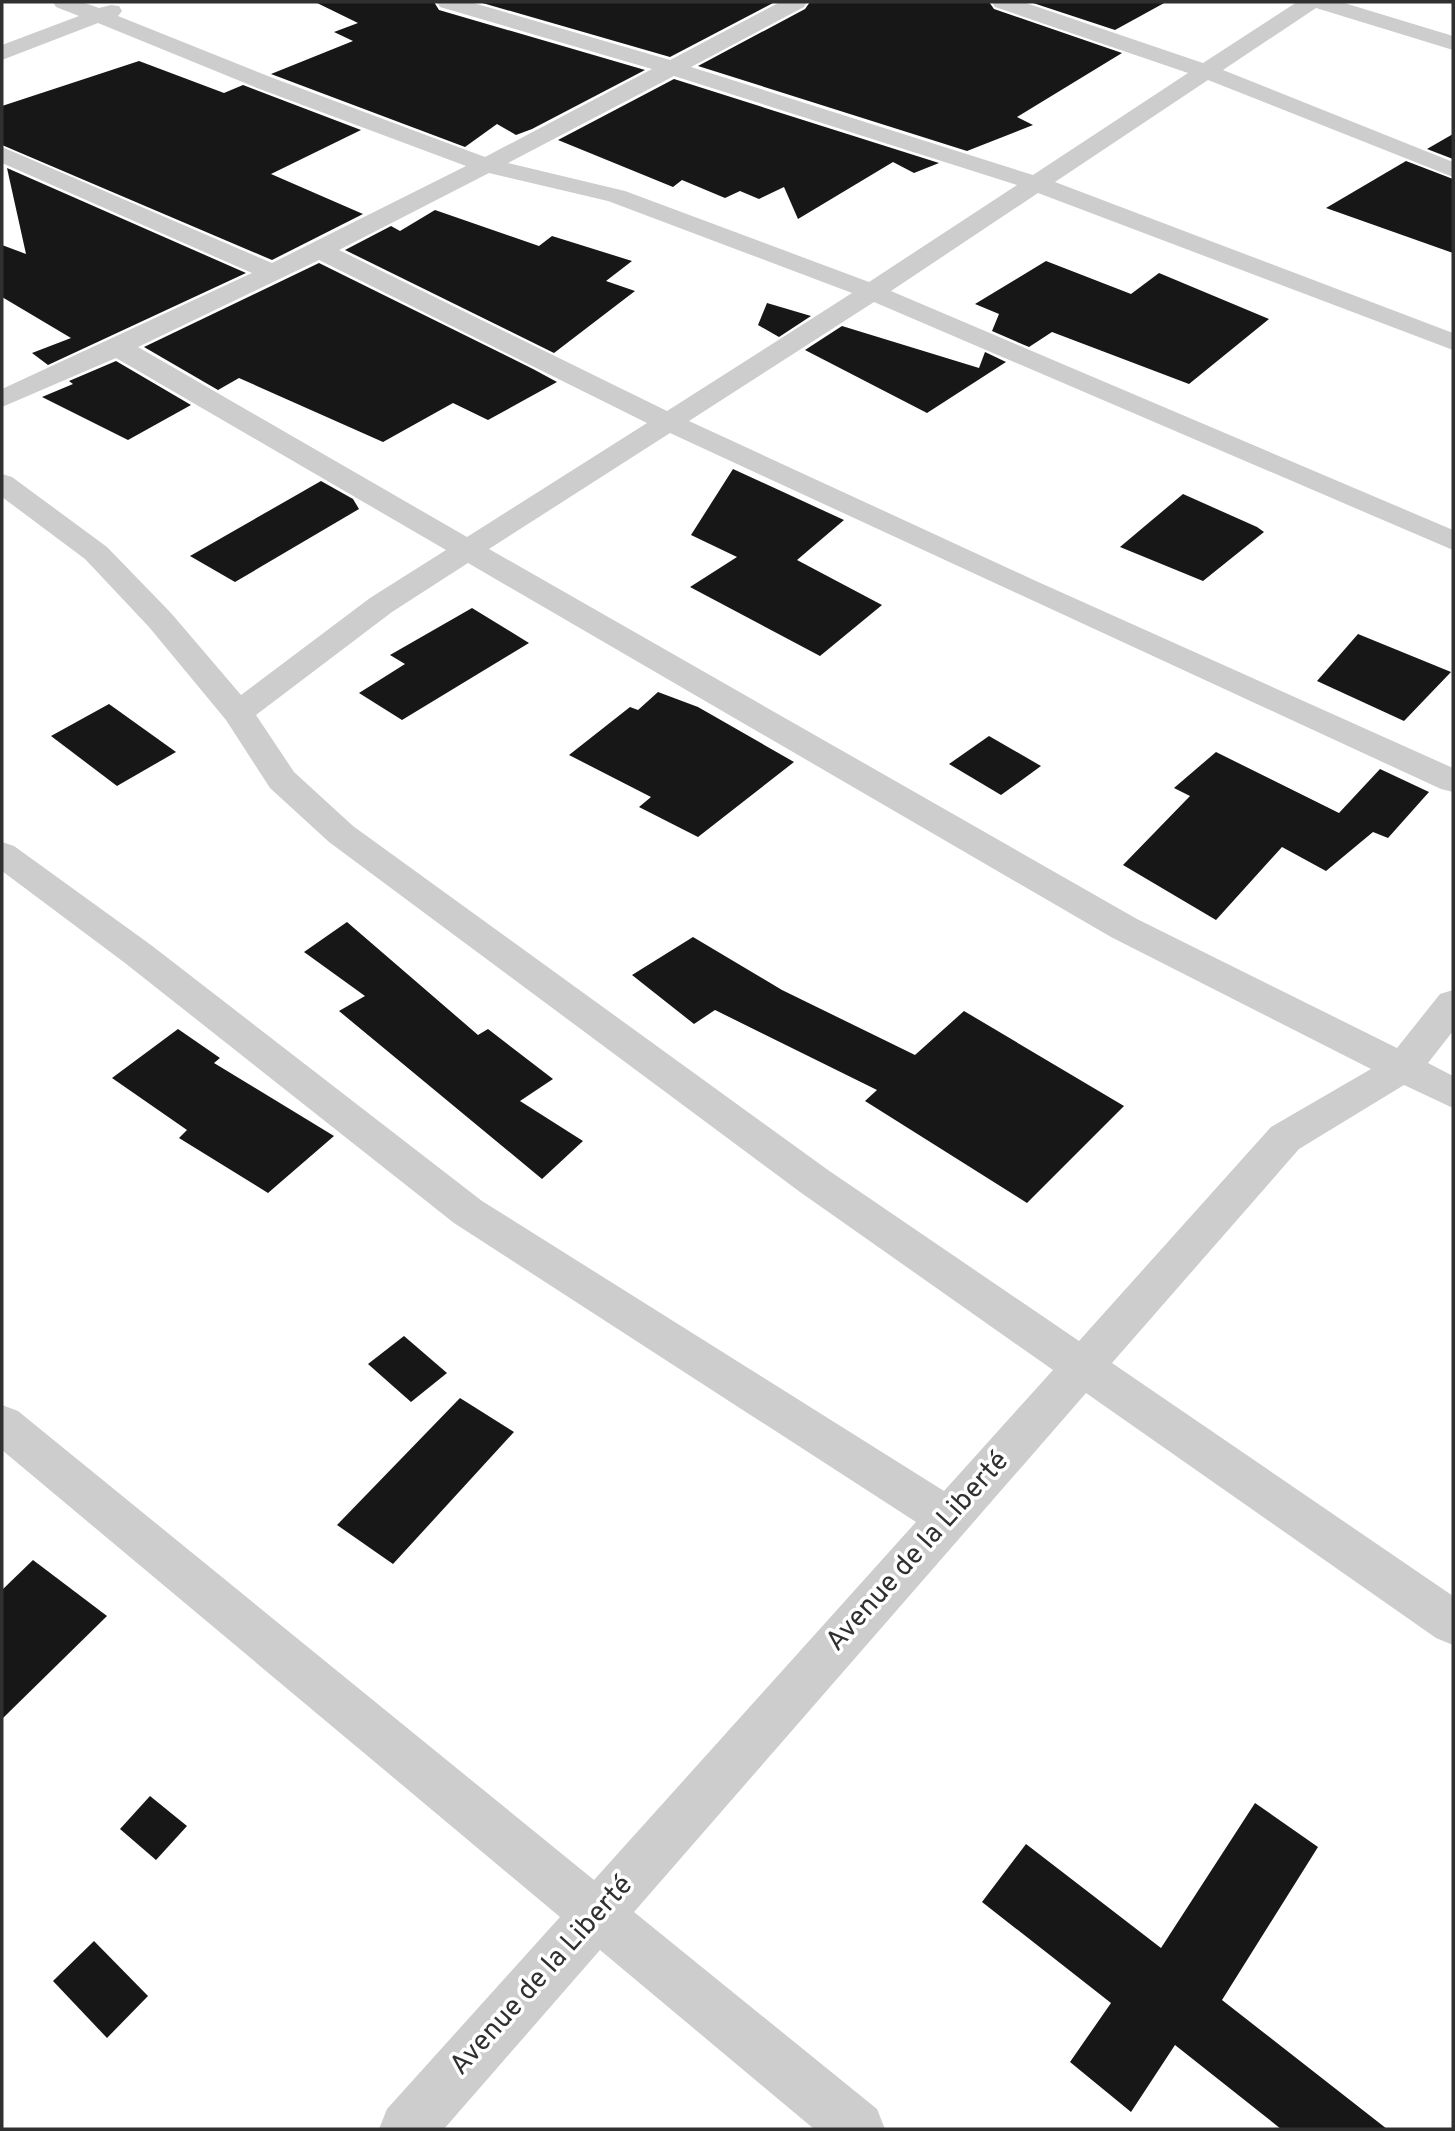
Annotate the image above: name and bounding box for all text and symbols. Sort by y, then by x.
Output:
street label: Avenue de la Liberté [819,1444,1017,1660]
street label: Avenue de la Liberté [443,1868,641,2084]

